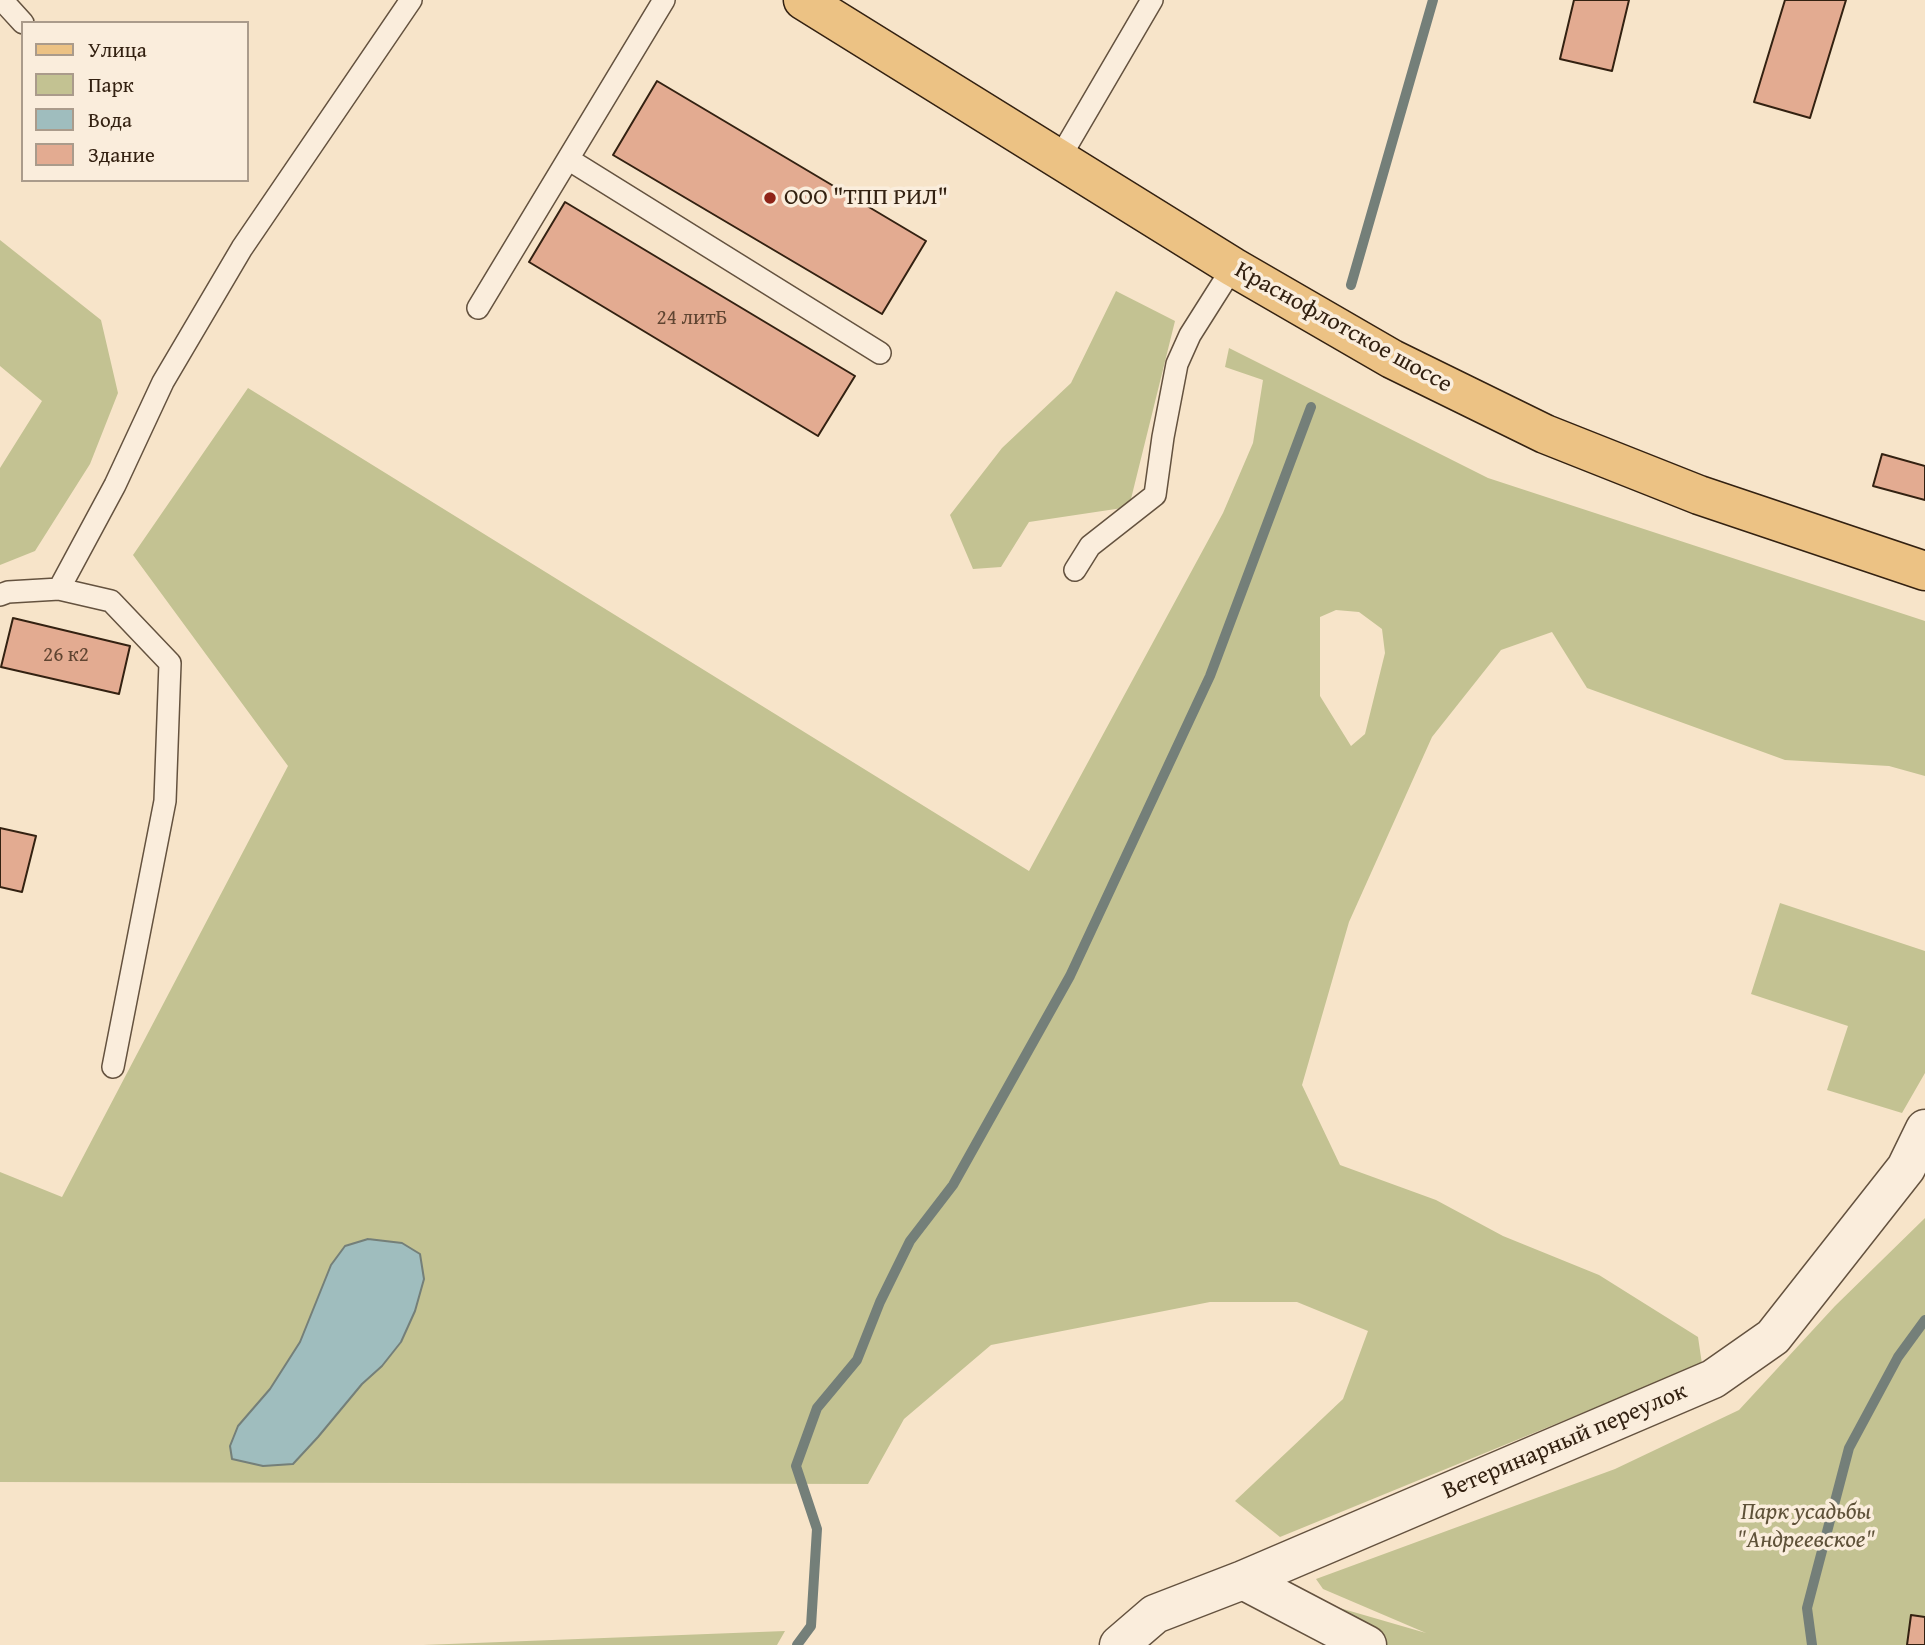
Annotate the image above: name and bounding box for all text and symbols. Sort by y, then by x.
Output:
legend [21,21,248,182]
text: Улица [88,34,147,65]
text: Парк [88,69,134,100]
text: Вода [88,104,132,135]
text: Здание [88,139,155,170]
place label: ООО "ТПП РИЛ" [784,184,948,212]
marker: ООО "ТПП РИЛ" [762,190,778,206]
street label: Краснофлотское шоссе [1229,256,1457,400]
house number: 24 литБ [657,306,727,332]
house number: 26 к2 [43,643,89,669]
street label: Ветеринарный переулок [1438,1377,1692,1507]
park label: Парк усадьбы "Андреевское" [1737,1499,1875,1555]

